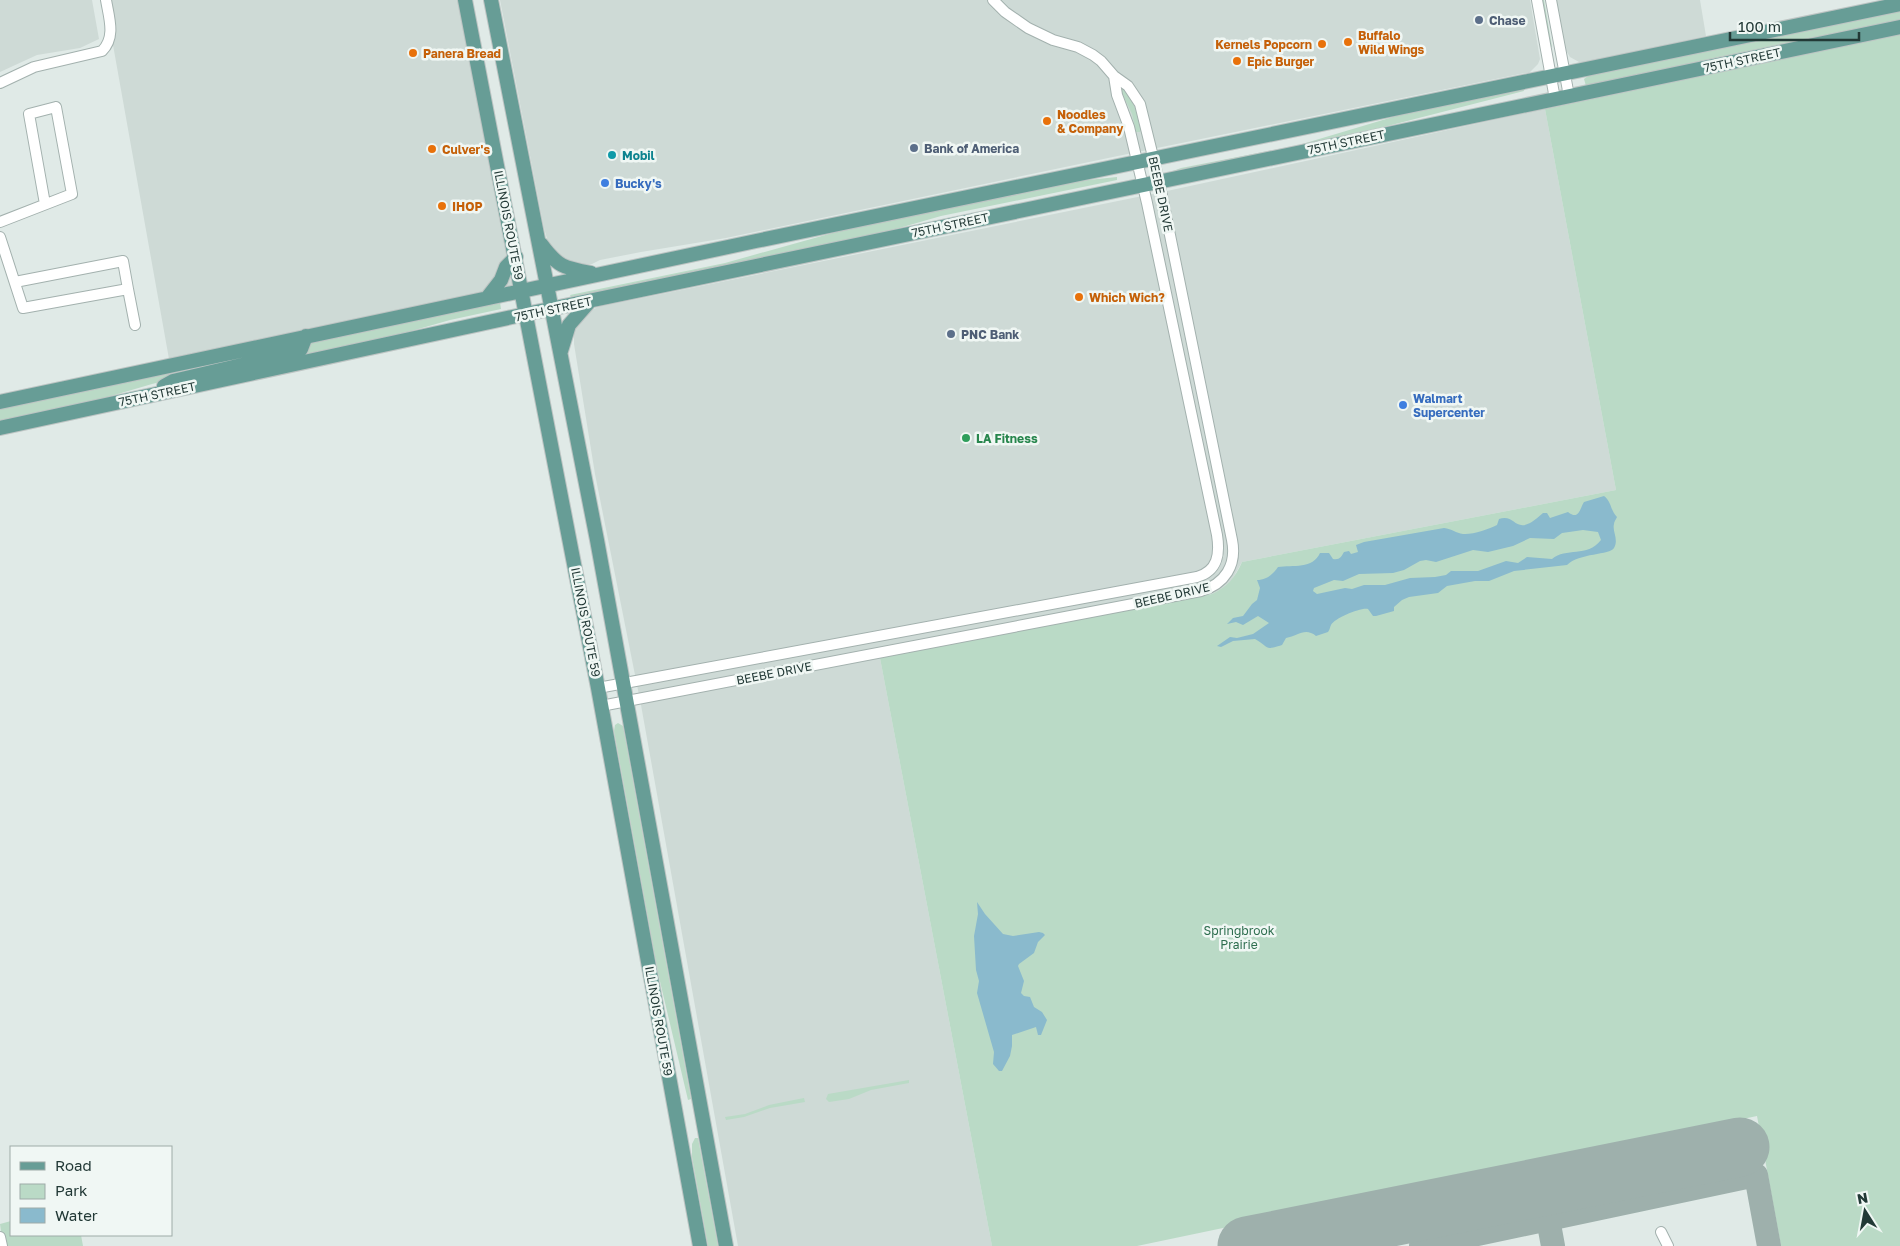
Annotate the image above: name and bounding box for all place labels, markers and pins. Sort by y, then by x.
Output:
place label: Chase [1489,13,1526,28]
marker: Chase [1473,14,1485,26]
place label: Buffalo Wild Wings [1358,28,1425,57]
marker: Buffalo Wild Wings [1342,36,1354,48]
place label: Kernels Popcorn [1215,37,1312,52]
marker: Kernels Popcorn [1316,38,1328,50]
place label: Panera Bread [423,46,501,61]
marker: Panera Bread [407,47,419,59]
place label: Epic Burger [1247,54,1315,69]
marker: Epic Burger [1231,55,1243,67]
place label: Noodles & Company [1057,107,1124,136]
marker: Noodles & Company [1041,115,1053,127]
place label: Bank of America [924,141,1019,156]
place label: Culver's [442,142,490,157]
marker: Bank of America [908,142,920,154]
marker: Culver's [426,143,438,155]
place label: Mobil [622,148,655,163]
marker: Mobil [606,149,618,161]
place label: Bucky's [615,176,662,191]
marker: Bucky's [599,177,611,189]
place label: IHOP [452,199,482,214]
marker: IHOP [436,200,448,212]
place label: Which Wich? [1089,290,1165,305]
marker: Which Wich? [1073,291,1085,303]
place label: PNC Bank [961,327,1019,342]
marker: PNC Bank [945,328,957,340]
place label: Walmart Supercenter [1413,391,1485,420]
marker: Walmart Supercenter [1397,399,1409,411]
place label: LA Fitness [976,431,1038,446]
marker: LA Fitness [960,432,972,444]

